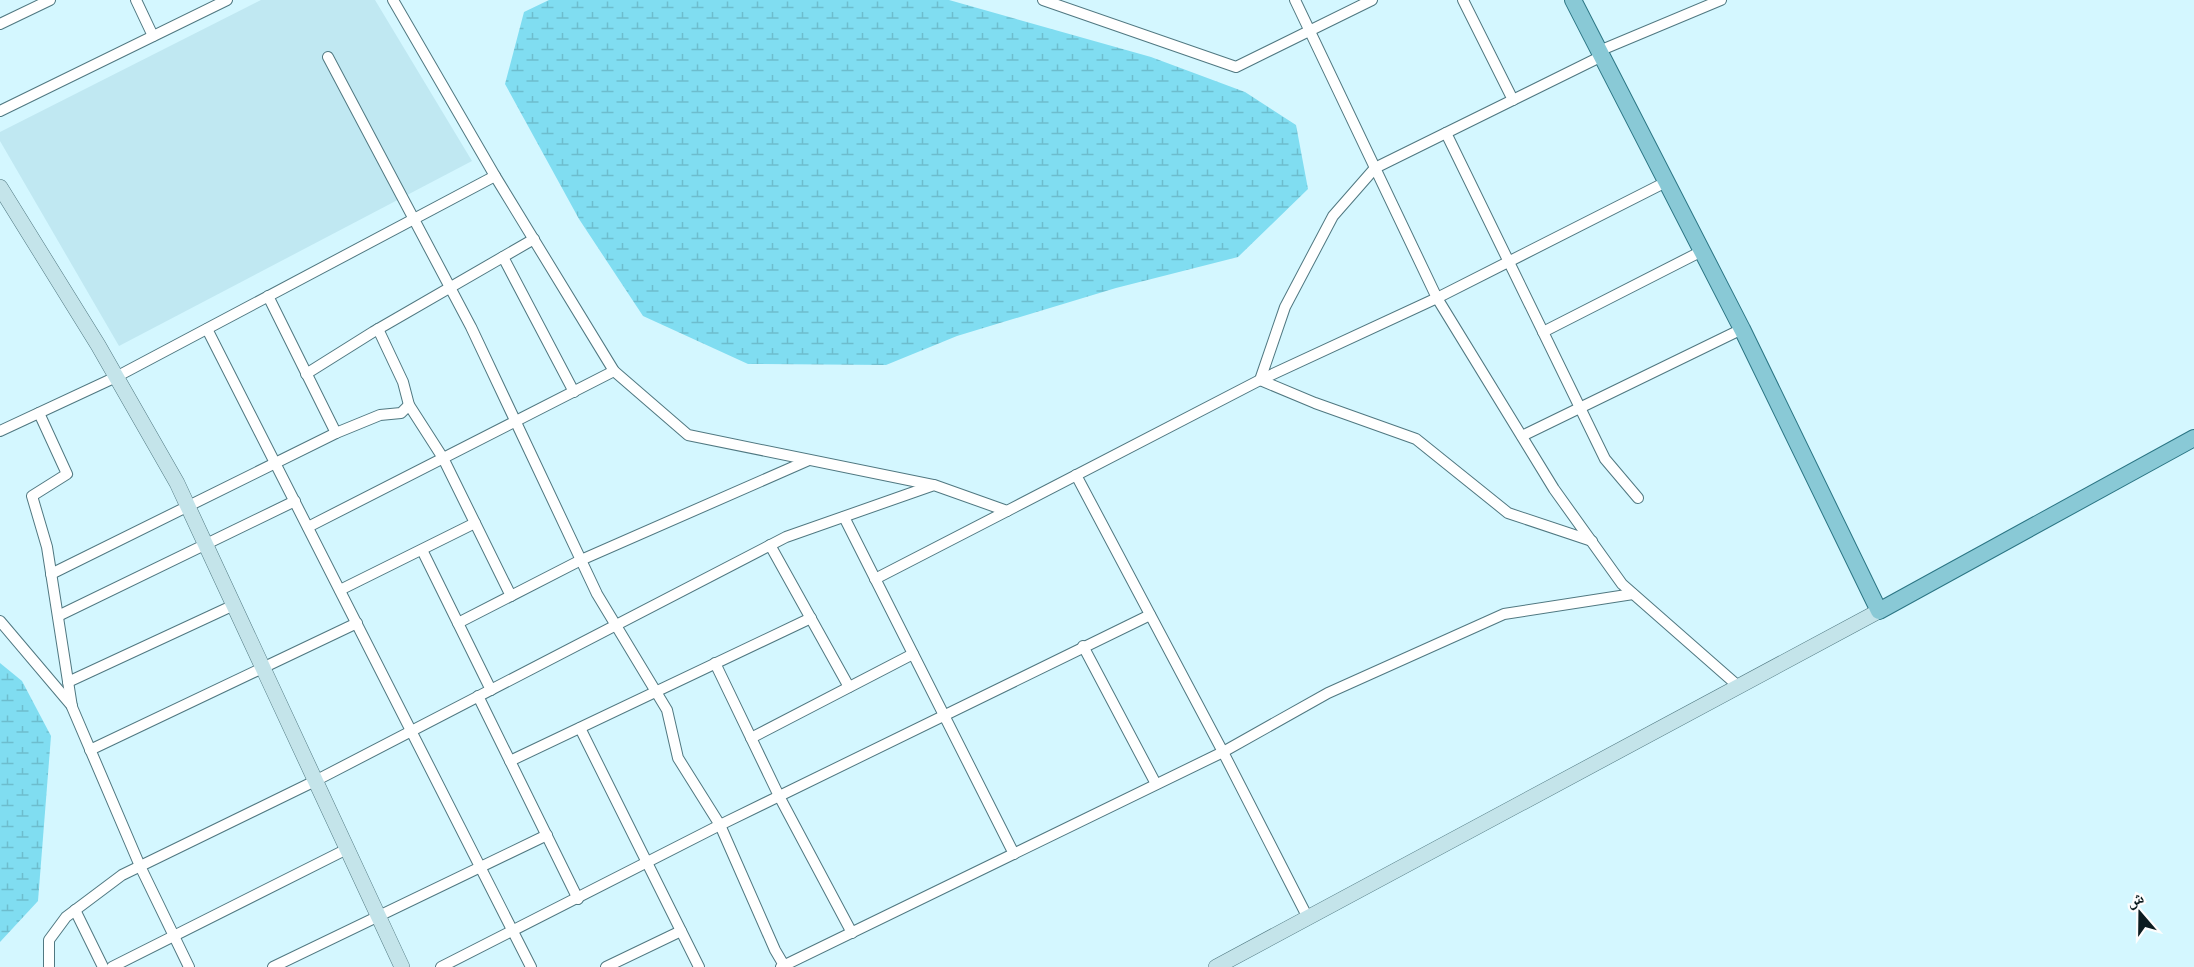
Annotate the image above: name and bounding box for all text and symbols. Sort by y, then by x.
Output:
north arrow [2110,883,2170,943]
text: ش [2123,887,2147,912]

